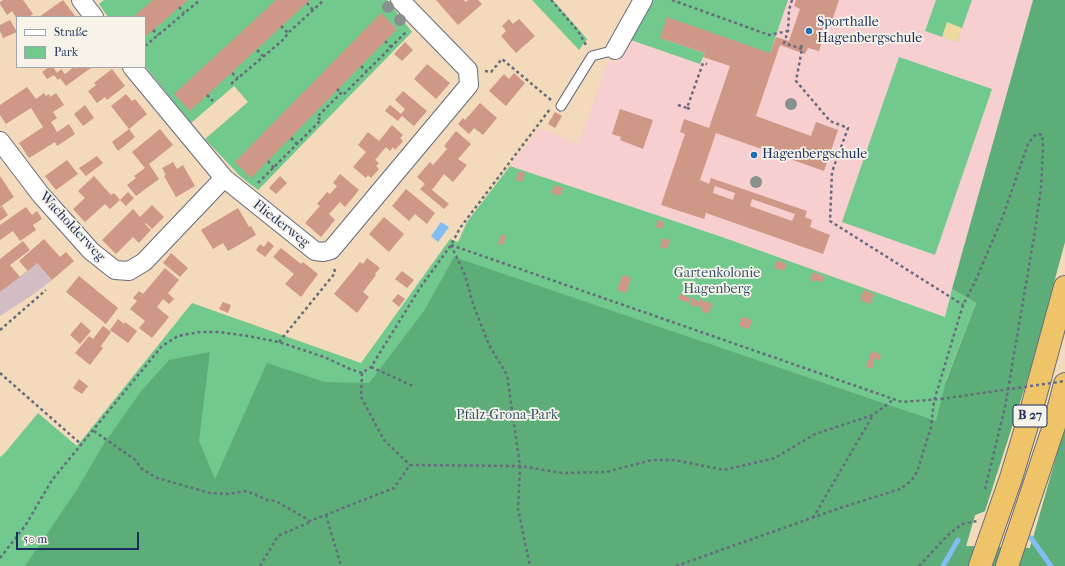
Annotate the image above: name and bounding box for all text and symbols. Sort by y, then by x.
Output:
place label: Sporthalle Hagenbergschule [817,15,922,48]
legend [16,16,146,68]
text: Straße [54,25,88,39]
marker: Sporthalle Hagenbergschule [804,26,814,36]
text: Park [54,45,78,59]
place label: Hagenbergschule [762,147,867,163]
marker: Hagenbergschule [749,150,759,160]
street label: Wacholderweg [35,189,109,265]
street label: Fliederweg [249,197,313,251]
park label: Gartenkolonie Hagenberg [674,266,760,298]
road number: B 27 [1013,405,1047,427]
park label: Pfalz-Grona-Park [456,408,558,424]
scale bar [18,524,141,550]
text: 50 m [23,532,47,546]

